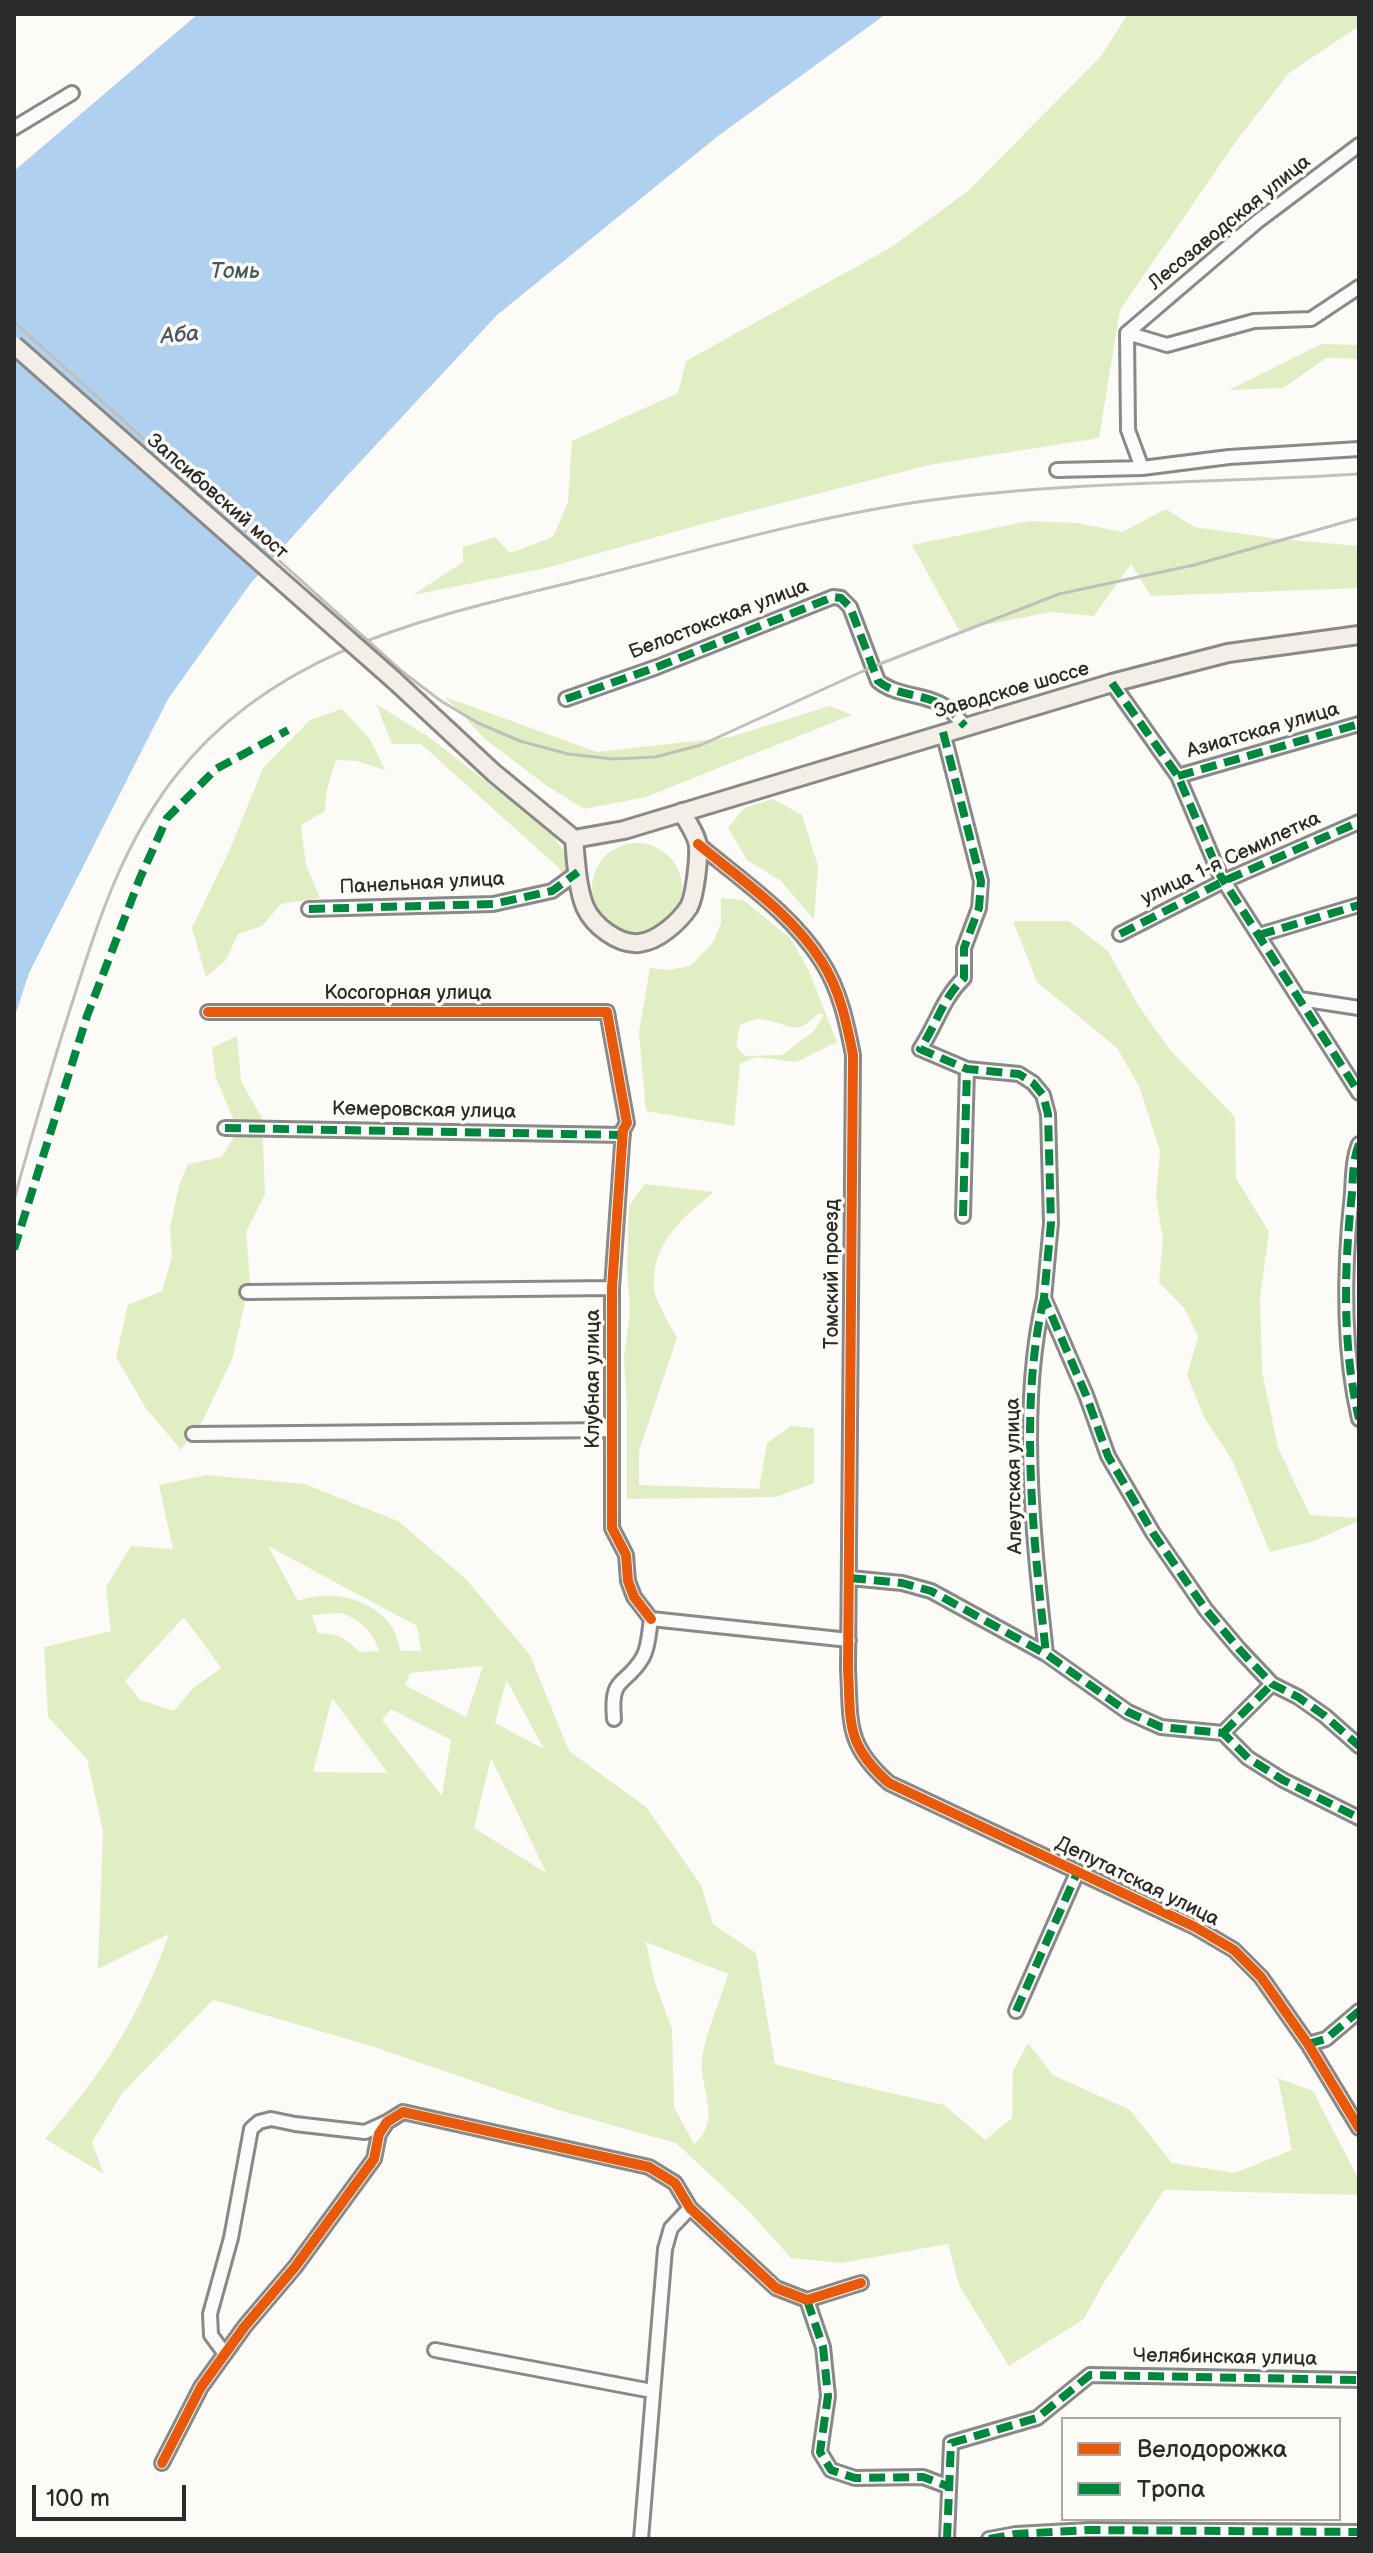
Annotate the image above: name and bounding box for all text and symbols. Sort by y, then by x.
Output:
street label: Лесозаводская улица [1144,150,1316,296]
water label: Томь [210,259,260,285]
water label: Аба [160,321,200,351]
street label: Запсибовский мост [142,429,292,565]
street label: Белостокская улица [626,575,812,665]
street label: Заводское шоссе [932,657,1092,725]
street label: Азиатская улица [1184,698,1342,764]
street label: улица 1-я Семилетка [1137,807,1325,911]
street label: Панельная улица [339,868,505,900]
street label: Косогорная улица [324,982,492,1006]
street label: Кемеровская улица [332,1097,516,1125]
street label: Томский проезд [821,1199,845,1349]
street label: Клубная улица [582,1309,606,1449]
street label: Алеутская улица [1002,1398,1028,1554]
street label: Депутатская улица [1051,1832,1223,1932]
street label: Челябинская улица [1133,2344,1317,2372]
legend [1061,2417,1341,2521]
text: Велодорожка [1137,2435,1287,2464]
scale bar [36,2469,190,2519]
text: Тропа [1137,2475,1205,2504]
text: 100 m [46,2484,110,2513]

